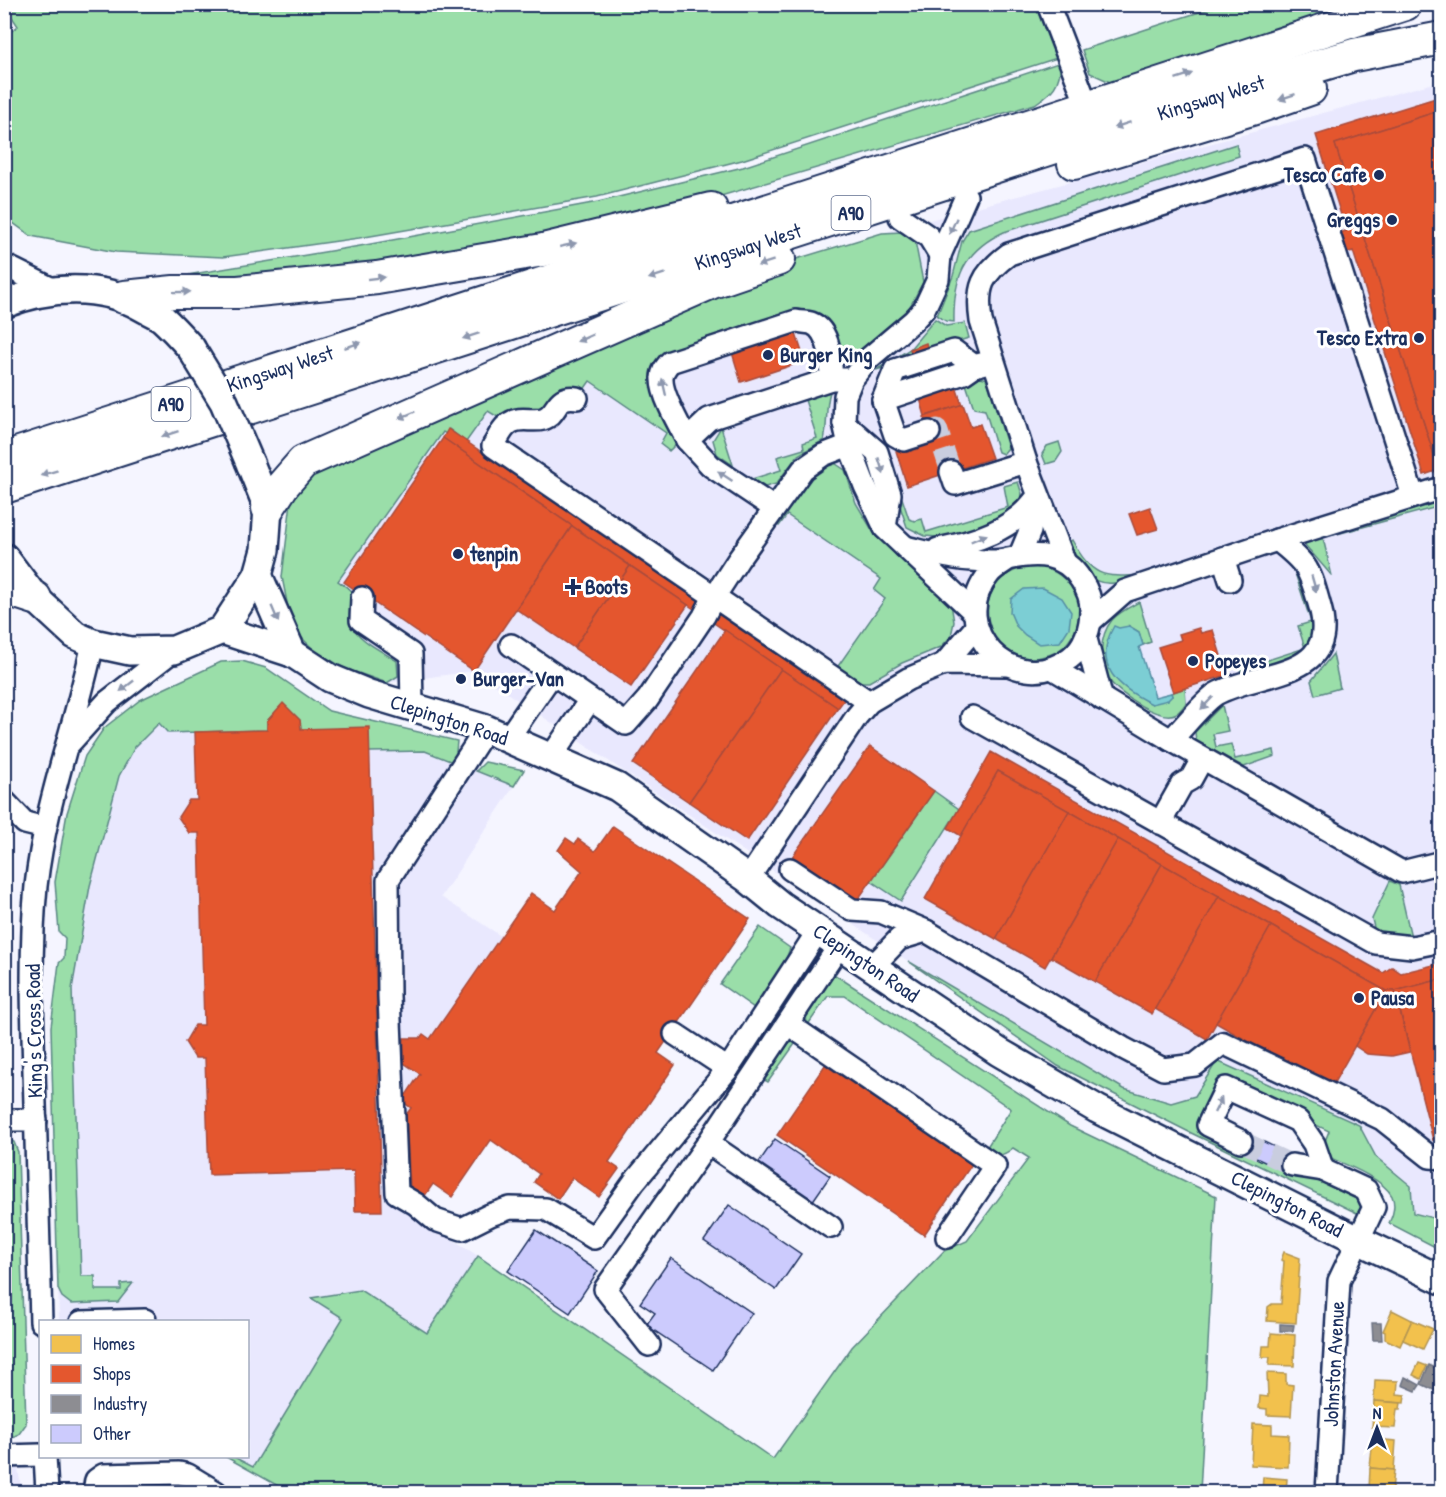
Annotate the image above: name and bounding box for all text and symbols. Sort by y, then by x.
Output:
street label: Kingsway West [1154,67,1269,128]
one-way arrow [1175,71,1193,81]
one-way arrow [1278,93,1296,103]
one-way arrow [1113,121,1131,131]
place label: Tesco Cafe [1283,160,1368,189]
marker: Tesco Cafe [1372,168,1386,182]
road number: A90 [832,196,870,230]
place label: Greggs [1327,205,1380,235]
marker: Greggs [1385,213,1399,227]
street label: Kingsway West [691,215,806,277]
one-way arrow [948,217,957,234]
one-way arrow [559,239,577,249]
one-way arrow [757,259,775,269]
one-way arrow [648,272,666,281]
one-way arrow [367,273,386,282]
one-way arrow [172,288,191,297]
place label: Tesco Extra [1316,323,1408,352]
marker: Tesco Extra [1412,331,1426,345]
one-way arrow [462,332,480,341]
one-way arrow [576,333,594,343]
street label: Kingsway West [223,337,338,399]
one-way arrow [344,340,362,350]
place label: Burger King [780,340,872,370]
marker: Burger King [761,348,775,362]
one-way arrow [659,378,669,396]
road number: A90 [152,387,190,421]
one-way arrow [398,411,415,420]
one-way arrow [161,430,179,440]
one-way arrow [877,457,886,475]
one-way arrow [40,469,58,479]
one-way arrow [717,471,733,482]
one-way arrow [971,533,989,543]
place label: tenpin [469,539,518,569]
marker: tenpin [451,547,465,561]
place label: Boots [585,572,628,601]
one-way arrow [1310,575,1319,593]
marker: Boots [566,580,580,594]
one-way arrow [270,606,280,624]
place label: Popeyes [1205,646,1266,676]
marker: Popeyes [1186,654,1200,668]
place label: Burger-Van [473,664,564,694]
marker: Burger-Van [454,672,468,686]
one-way arrow [120,679,135,691]
street label: Clepington Road [386,687,512,752]
one-way arrow [1201,695,1214,710]
street label: Clepington Road [807,916,925,1009]
street label: King's Cross Road [18,964,49,1098]
place label: Pausa [1371,983,1415,1012]
marker: Pausa [1352,991,1366,1005]
one-way arrow [1213,1097,1222,1114]
street label: Clepington Road [1226,1163,1348,1244]
street label: Johnston Avenue [1316,1300,1351,1428]
legend [39,1320,249,1458]
text: Homes [93,1331,135,1356]
text: Shops [93,1361,131,1386]
text: Industry [93,1391,148,1416]
north arrow [1347,1398,1407,1458]
text: N [1373,1402,1382,1424]
text: Other [93,1421,131,1446]

